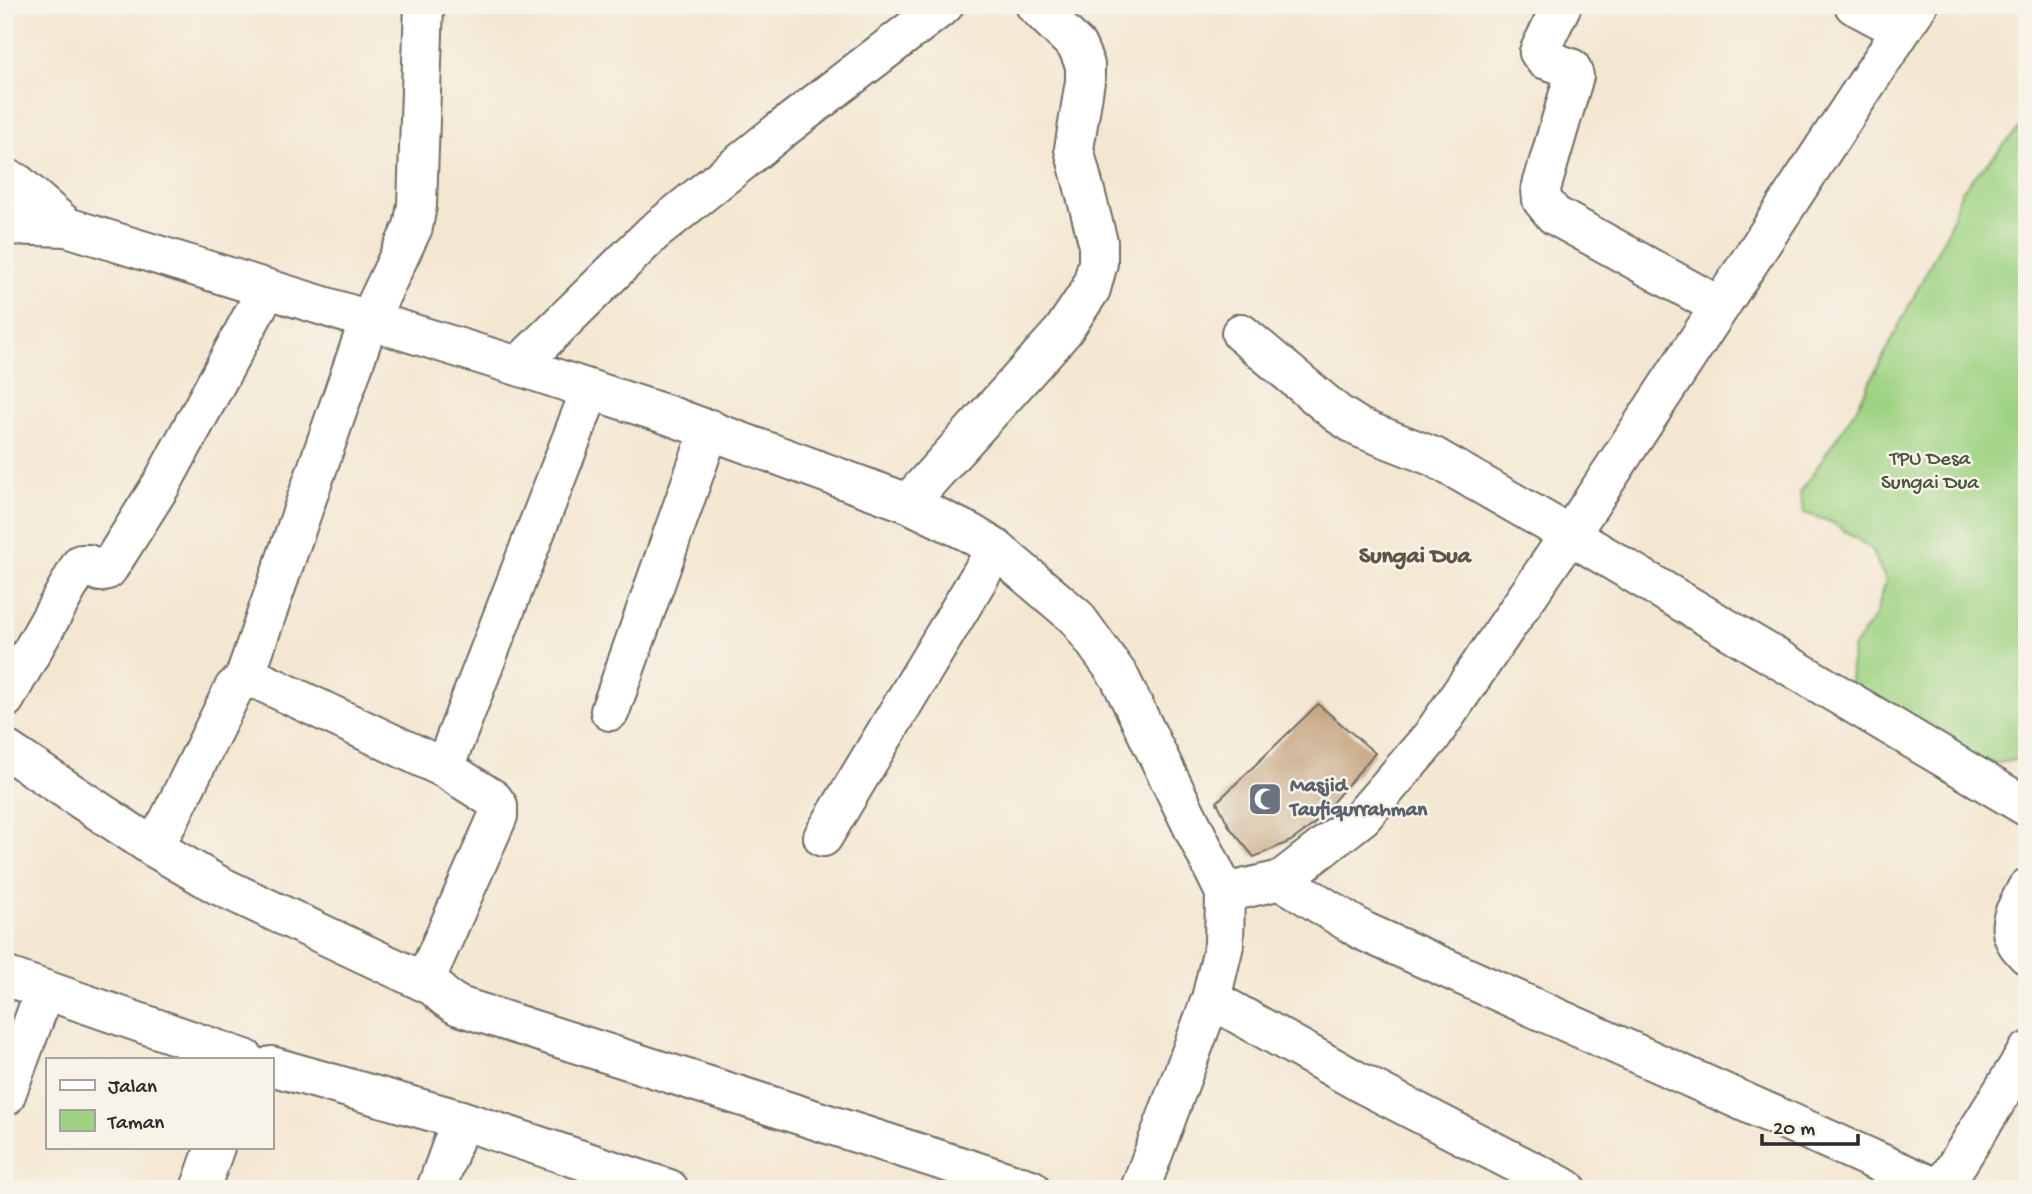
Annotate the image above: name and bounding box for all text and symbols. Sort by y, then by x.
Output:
park label: TPU Desa Sungai Dua [1881,448,1980,497]
district label: Sungai Dua [1359,543,1473,572]
place label: Masjid Taufiqurrahman [1288,775,1428,824]
mosque icon: Masjid Taufiqurrahman [1246,780,1284,818]
legend [46,1058,273,1148]
text: Jalan [108,1076,157,1101]
scale bar [1762,1103,1859,1147]
text: Taman [107,1112,164,1137]
text: 20 m [1773,1118,1815,1143]

